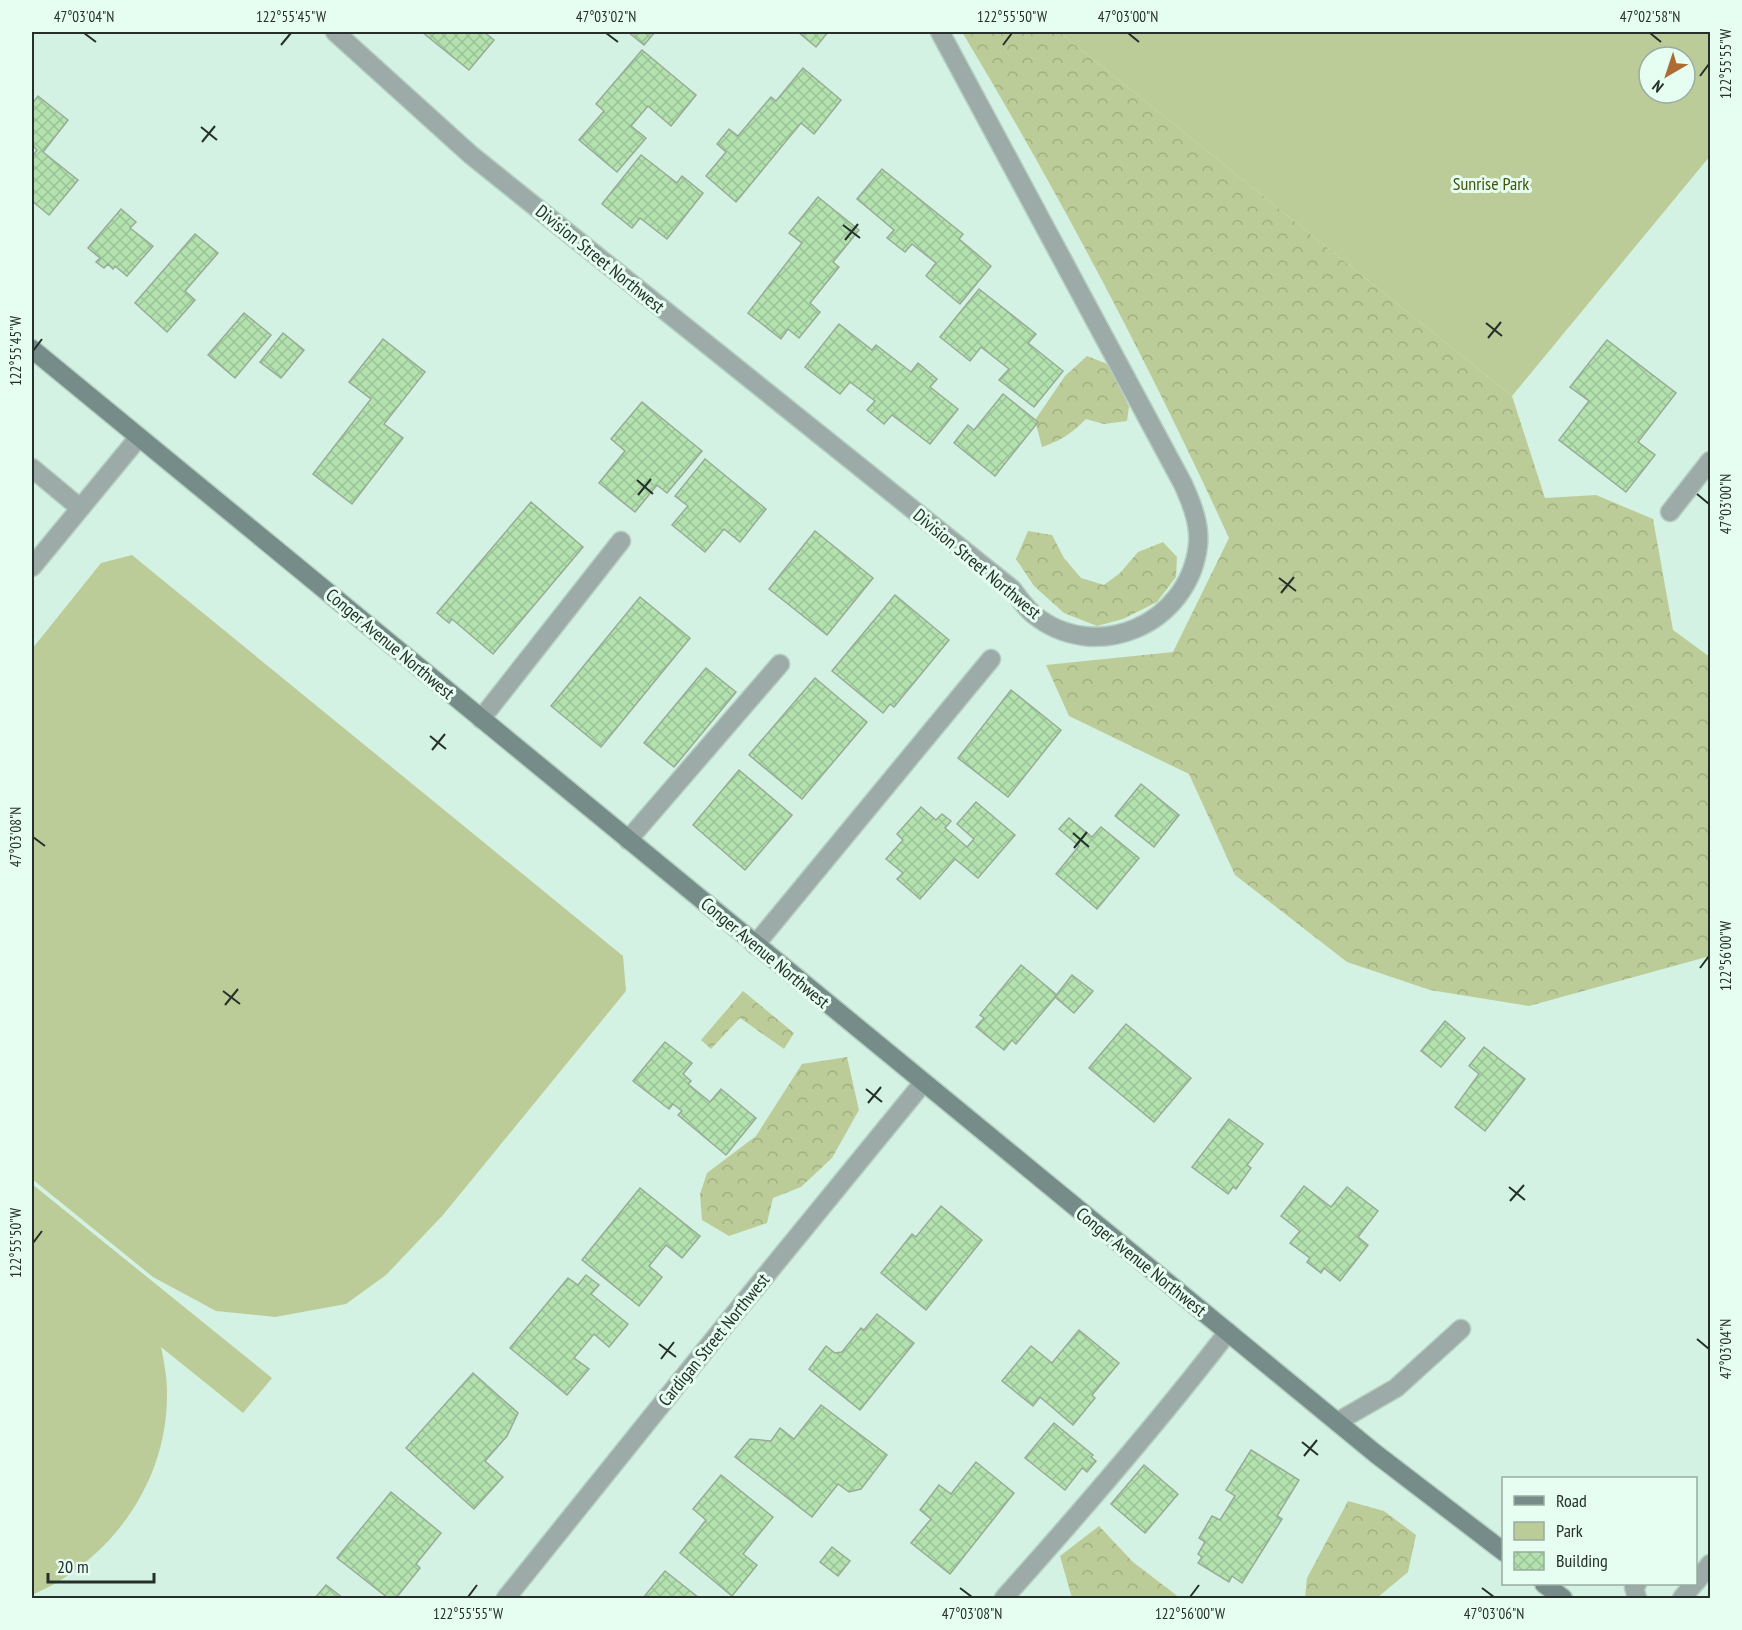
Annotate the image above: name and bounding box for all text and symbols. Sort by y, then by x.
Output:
text: 47°03'04"N [54,7,114,26]
text: 122°55'45"W [256,7,326,26]
text: 47°03'02"N [576,7,636,26]
text: 122°55'50"W [977,7,1047,26]
text: 47°03'00"N [1098,7,1158,26]
text: 47°02'58"N [1620,7,1680,26]
text: 122°55'55"W [1716,29,1735,99]
north arrow [1637,45,1697,105]
text: N [1648,76,1667,97]
park label: Sunrise Park [1453,172,1529,195]
street label: Division Street Northwest [531,200,670,318]
text: 122°55'45"W [6,316,25,386]
text: 47°03'00"N [1716,474,1735,534]
street label: Division Street Northwest [909,504,1046,624]
street label: Conger Avenue Northwest [321,583,459,704]
text: 47°03'08"N [6,807,25,867]
street label: Conger Avenue Northwest [696,892,834,1013]
text: 122°56'00"W [1716,921,1735,991]
street label: Conger Avenue Northwest [1072,1202,1211,1321]
text: 122°55'50"W [6,1208,25,1278]
street label: Cardigan Street Northwest [653,1269,774,1411]
text: 47°03'04"N [1716,1319,1735,1379]
legend [1502,1477,1697,1585]
text: Road [1556,1489,1587,1512]
text: Park [1556,1519,1583,1542]
scale bar [48,1546,154,1584]
text: Building [1556,1549,1608,1572]
text: 20 m [57,1555,89,1578]
text: 122°55'55"W [433,1604,503,1623]
text: 47°03'08"N [942,1604,1002,1623]
text: 122°56'00"W [1155,1604,1225,1623]
text: 47°03'06"N [1464,1604,1524,1623]

